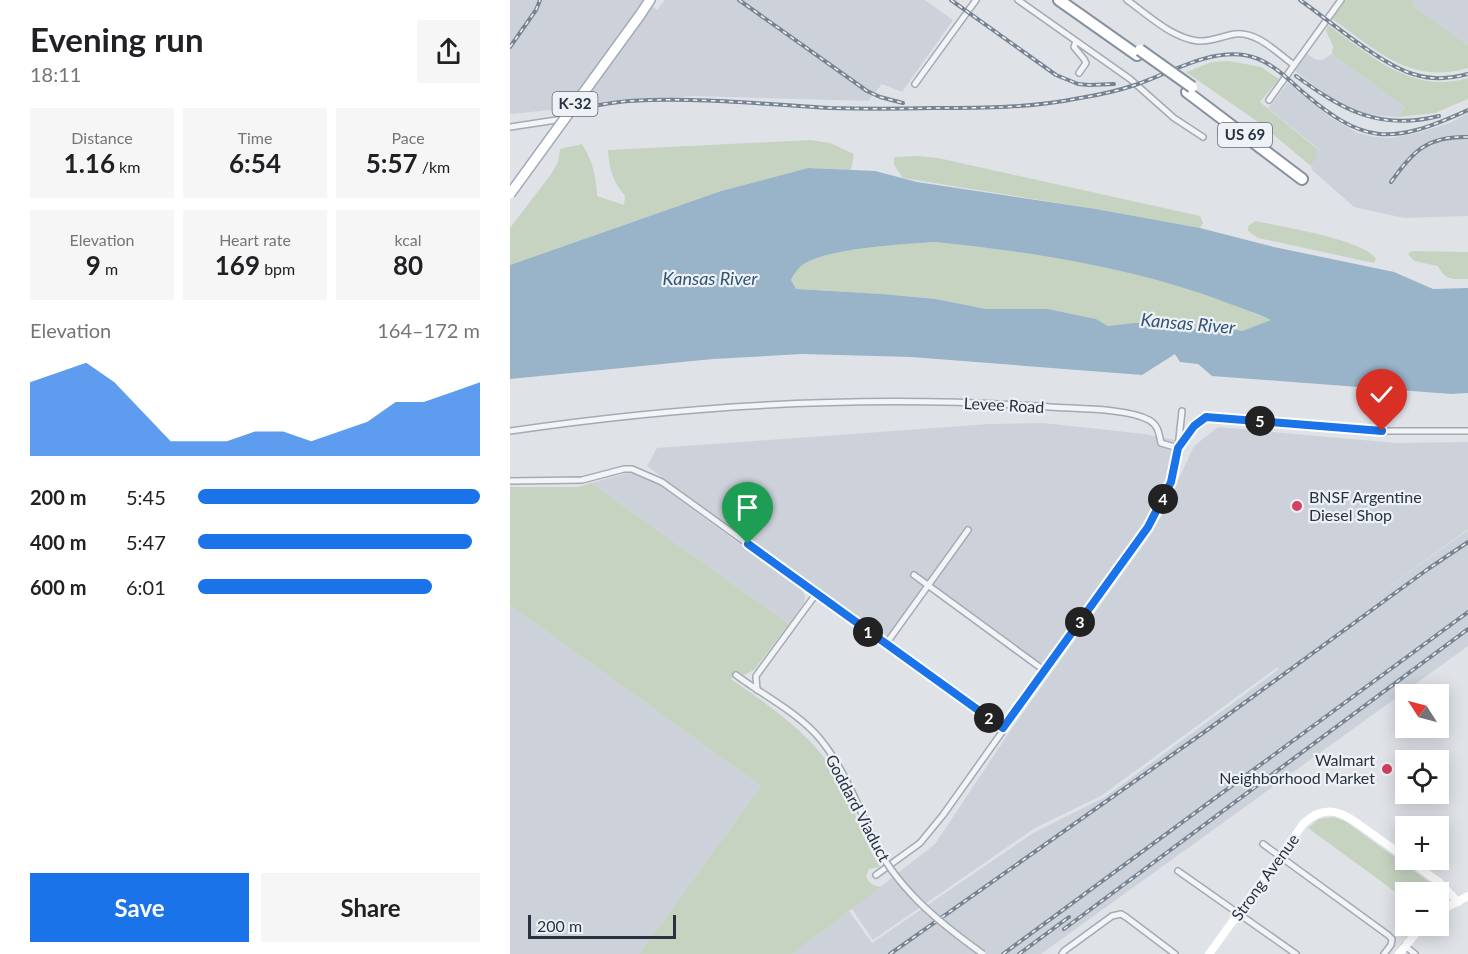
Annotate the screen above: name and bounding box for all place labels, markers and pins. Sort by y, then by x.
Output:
pin [1356,369,1407,431]
pin: 5 [1245,406,1275,436]
pin [722,482,773,544]
pin: 4 [1148,484,1178,514]
place label: BNSF Argentine Diesel Shop [1309,487,1422,524]
marker: BNSF Argentine Diesel Shop [1290,499,1304,513]
pin: 3 [1065,607,1095,637]
pin: 1 [853,617,883,647]
pin: 2 [974,703,1004,733]
place label: Walmart Neighborhood Market [1219,750,1375,787]
marker: Walmart Neighborhood Market [1380,762,1394,776]

